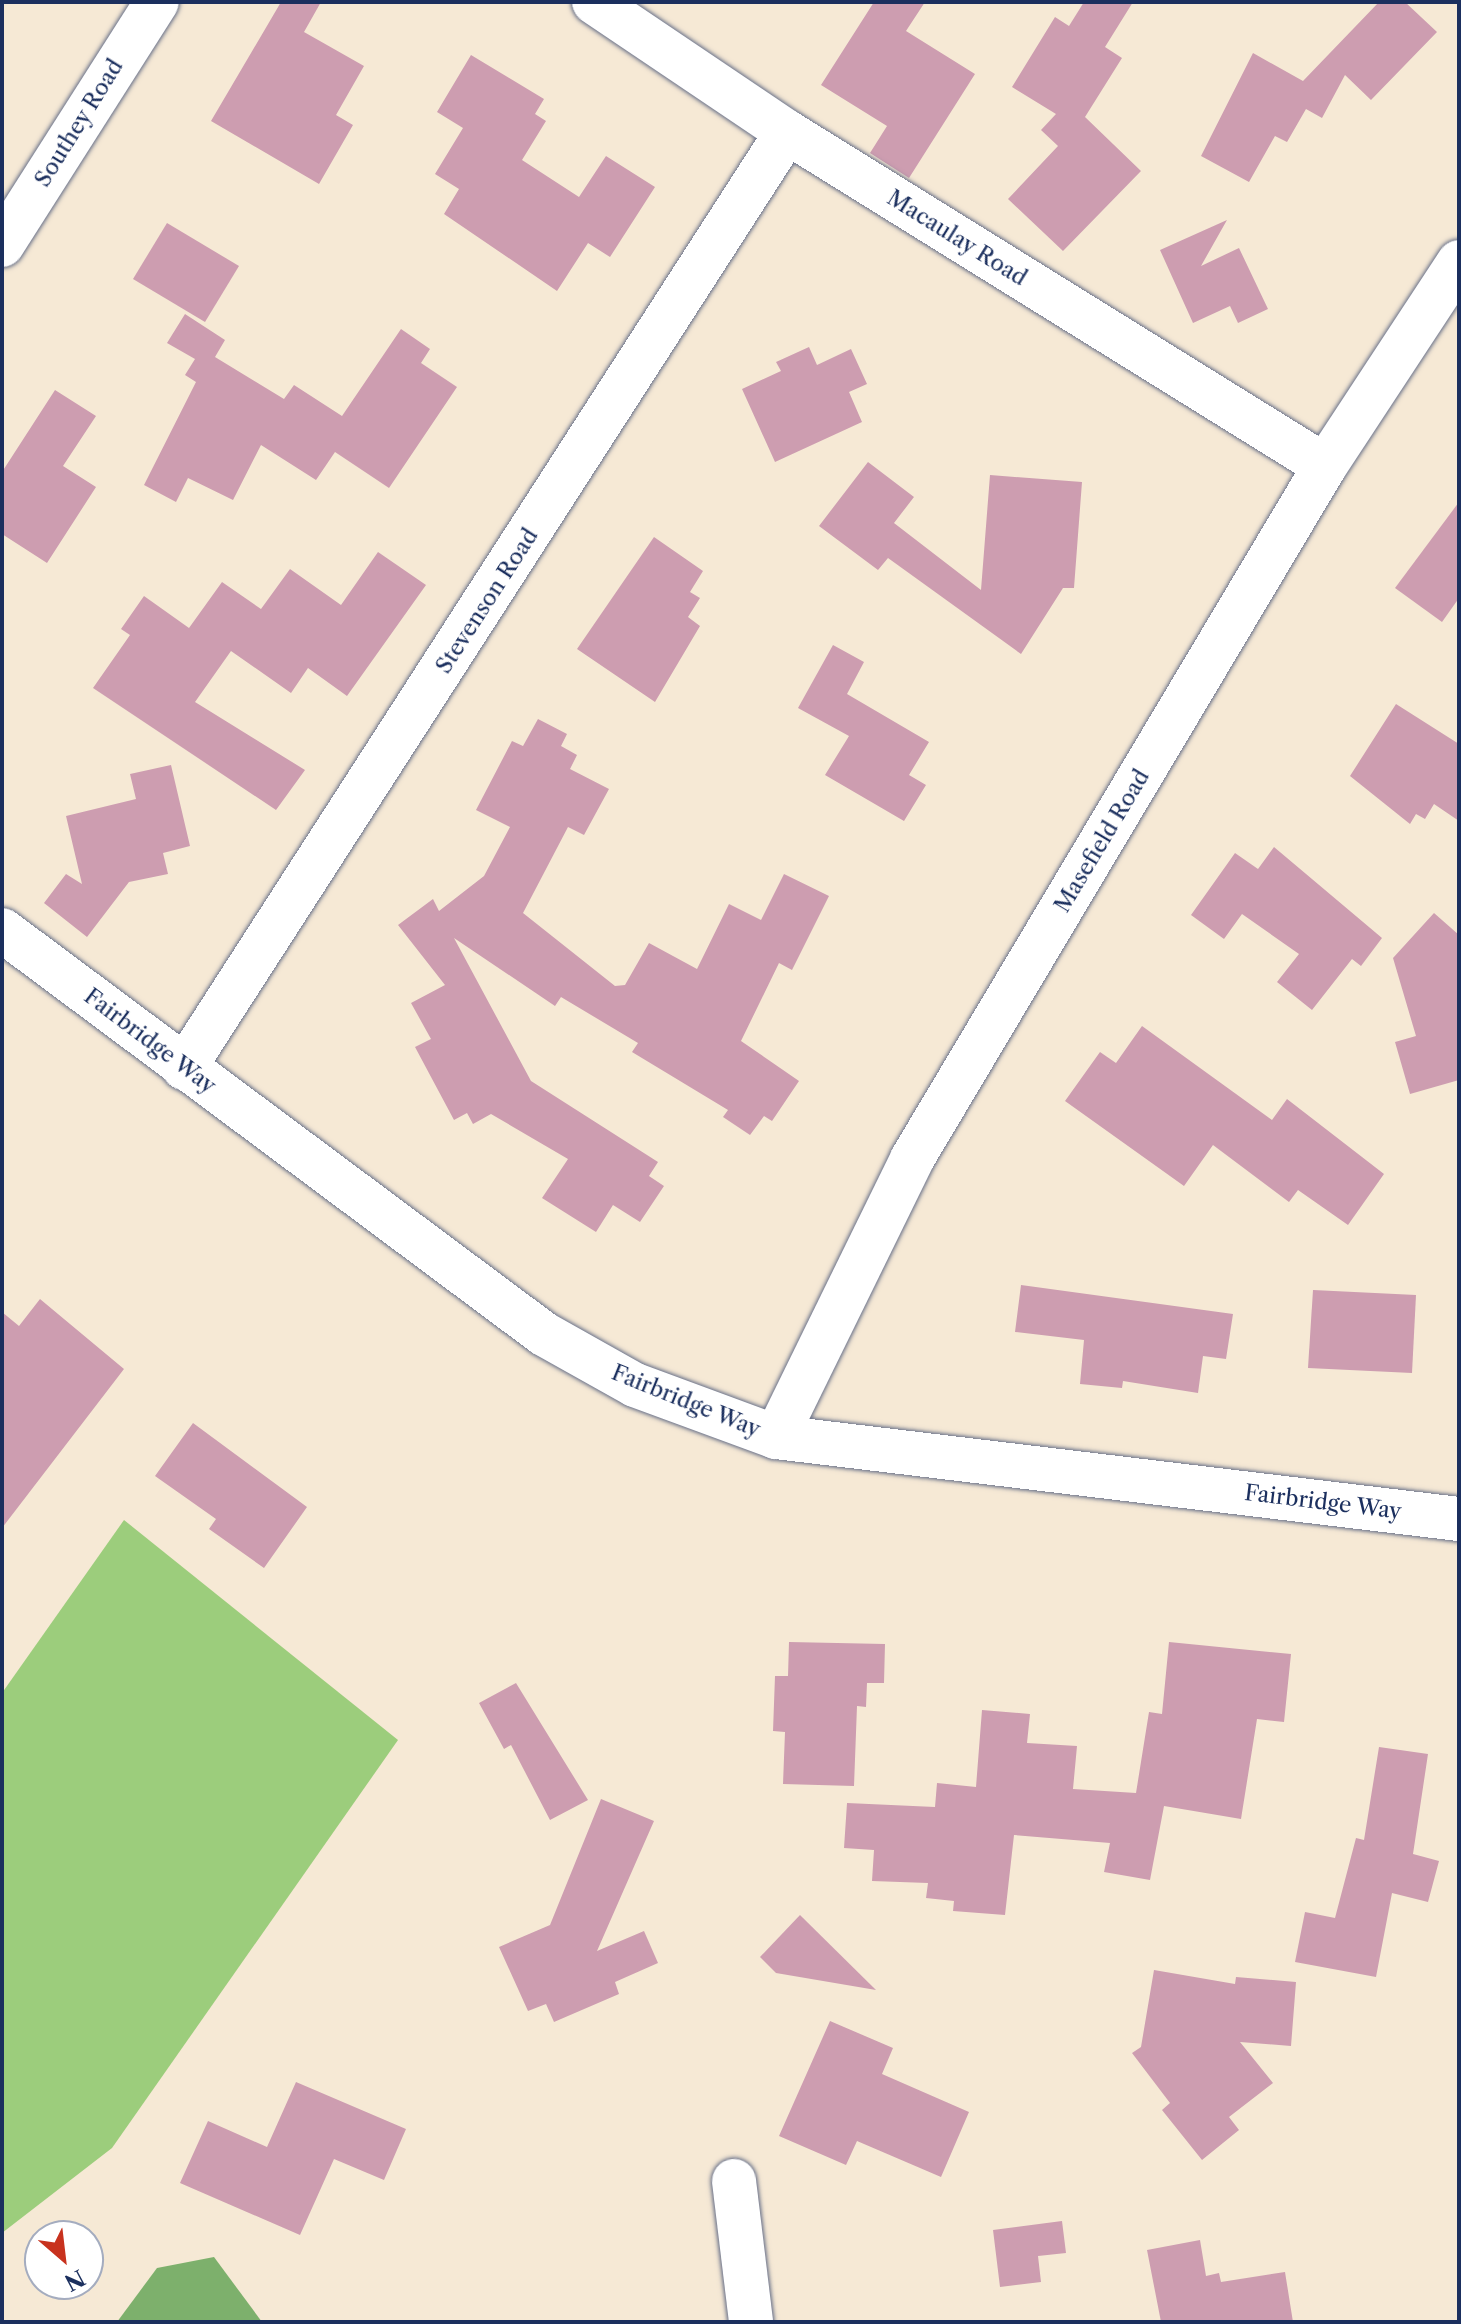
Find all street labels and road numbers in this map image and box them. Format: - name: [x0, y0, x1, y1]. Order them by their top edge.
- street label: Southey Road: [29, 54, 129, 192]
- street label: Macaulay Road: [882, 184, 1032, 292]
- street label: Stevenson Road: [430, 524, 544, 678]
- street label: Masefield Road: [1049, 765, 1155, 917]
- street label: Fairbridge Way: [79, 983, 221, 1099]
- street label: Fairbridge Way: [607, 1359, 765, 1443]
- street label: Fairbridge Way: [1243, 1479, 1403, 1525]

